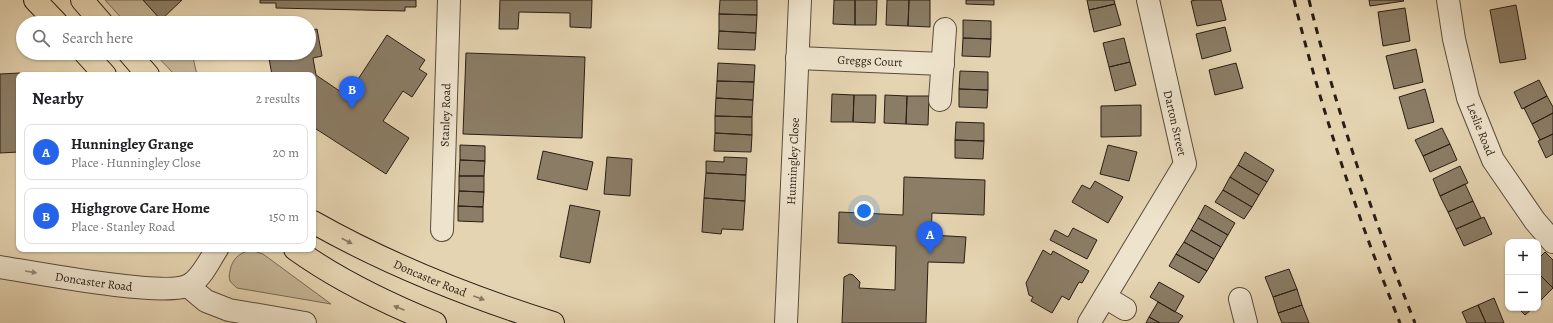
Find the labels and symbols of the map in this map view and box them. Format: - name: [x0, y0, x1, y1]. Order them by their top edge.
- street label: Greggs Court: [837, 52, 903, 70]
- pin: B: [339, 76, 365, 109]
- street label: Stanley Road: [437, 82, 454, 147]
- street label: Darton Street: [1160, 89, 1190, 157]
- street label: Leslie Road: [1463, 101, 1499, 159]
- street label: Hunningley Close: [783, 117, 803, 205]
- your location: [854, 201, 874, 221]
- pin: A: [917, 221, 943, 254]
- one-way arrow: [341, 237, 353, 244]
- street label: Doncaster Road: [391, 256, 469, 301]
- street label: Doncaster Road: [54, 268, 134, 295]
- one-way arrow: [25, 269, 37, 275]
- one-way arrow: [474, 295, 486, 301]
- one-way arrow: [394, 305, 405, 311]

